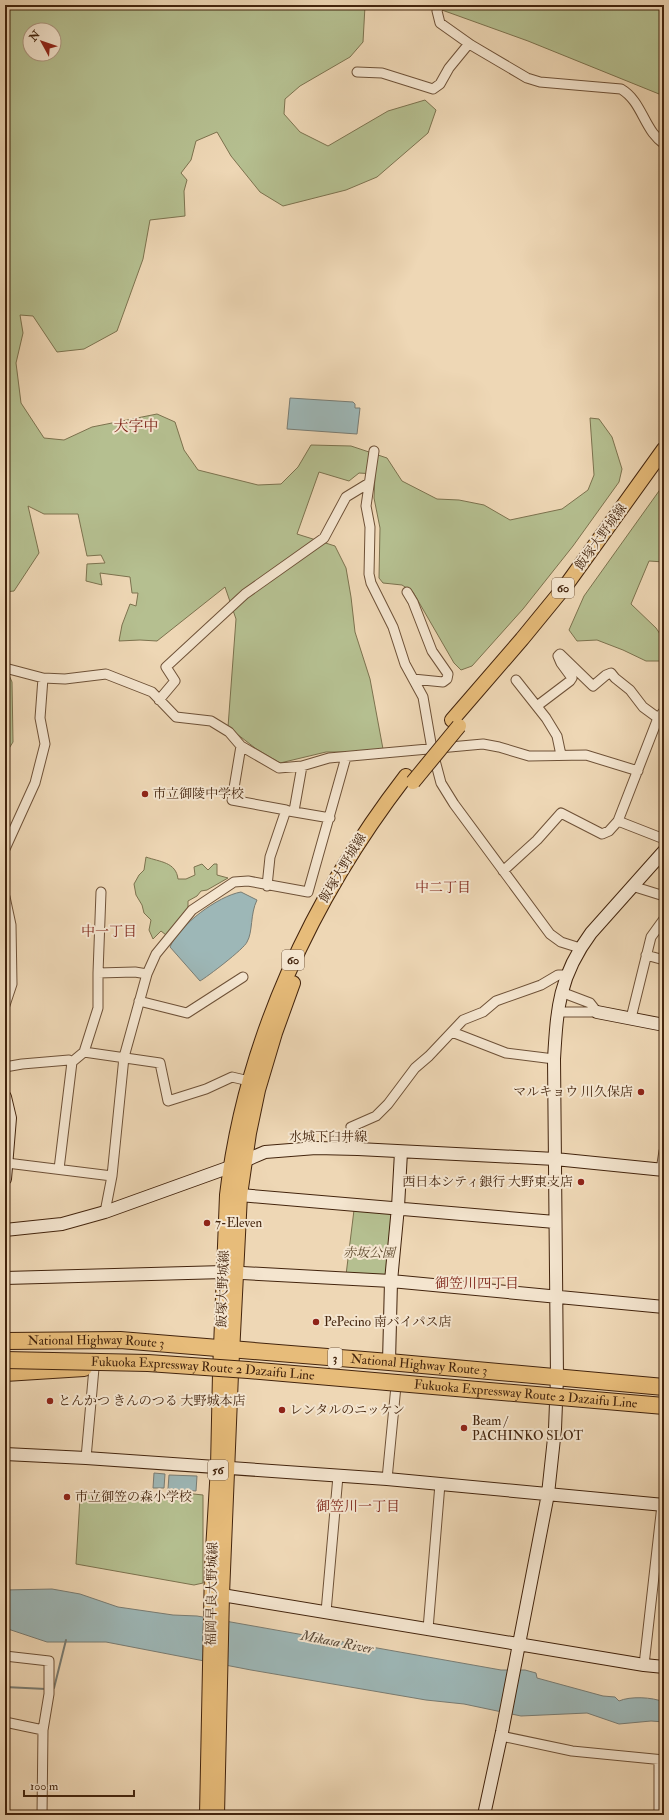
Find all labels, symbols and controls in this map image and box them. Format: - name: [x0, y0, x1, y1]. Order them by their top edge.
- north arrow: [22, 22, 62, 62]
- text: N: [26, 27, 44, 45]
- district label: 大字中: [113, 417, 159, 436]
- street label: 飯塚大野城線: [572, 501, 630, 573]
- road number: 60: [552, 578, 574, 598]
- place label: 市立御陵中学校: [153, 786, 244, 802]
- marker: 市立御陵中学校: [140, 789, 150, 799]
- street label: 飯塚大野城線: [316, 830, 370, 906]
- district label: 中二丁目: [415, 879, 471, 896]
- district label: 中一丁目: [81, 923, 137, 940]
- road number: 60: [282, 950, 304, 970]
- place label: マルキョウ 川久保店: [513, 1084, 633, 1100]
- marker: マルキョウ 川久保店: [636, 1087, 646, 1097]
- street label: 水城下臼井線: [289, 1129, 367, 1145]
- place label: 西日本シティ銀行 大野東支店: [402, 1174, 573, 1190]
- marker: 西日本シティ銀行 大野東支店: [576, 1177, 586, 1187]
- place label: 7-Eleven: [215, 1215, 262, 1231]
- marker: 7-Eleven: [202, 1218, 212, 1228]
- park label: 赤坂公園: [343, 1245, 397, 1261]
- street label: 飯塚大野城線: [214, 1250, 232, 1328]
- district label: 御笠川四丁目: [435, 1275, 519, 1292]
- place label: PePecino 南バイパス店: [324, 1314, 451, 1330]
- marker: PePecino 南バイパス店: [311, 1317, 321, 1327]
- street label: National Highway Route 3: [27, 1332, 165, 1352]
- road number: 3: [328, 1348, 342, 1368]
- street label: National Highway Route 3: [350, 1351, 488, 1379]
- street label: Fukuoka Expressway Route 2 Dazaifu Line: [91, 1354, 316, 1384]
- street label: Fukuoka Expressway Route 2 Dazaifu Line: [413, 1376, 639, 1412]
- place label: とんかつ きんのつる 大野城本店: [58, 1393, 245, 1409]
- marker: とんかつ きんのつる 大野城本店: [45, 1396, 55, 1406]
- place label: レンタルのニッケン: [290, 1402, 405, 1418]
- marker: レンタルのニッケン: [277, 1405, 287, 1415]
- place label: Beam / PACHINKO SLOT: [472, 1413, 584, 1444]
- marker: Beam / PACHINKO SLOT: [459, 1423, 469, 1433]
- road number: 56: [208, 1460, 228, 1480]
- place label: 市立御笠の森小学校: [75, 1489, 192, 1505]
- marker: 市立御笠の森小学校: [62, 1492, 72, 1502]
- district label: 御笠川一丁目: [316, 1498, 400, 1515]
- street label: 福岡早良大野城線: [203, 1542, 221, 1646]
- water label: Mikasa River: [298, 1626, 375, 1657]
- scale bar: [24, 1772, 134, 1798]
- text: 100 m: [30, 1779, 59, 1794]

